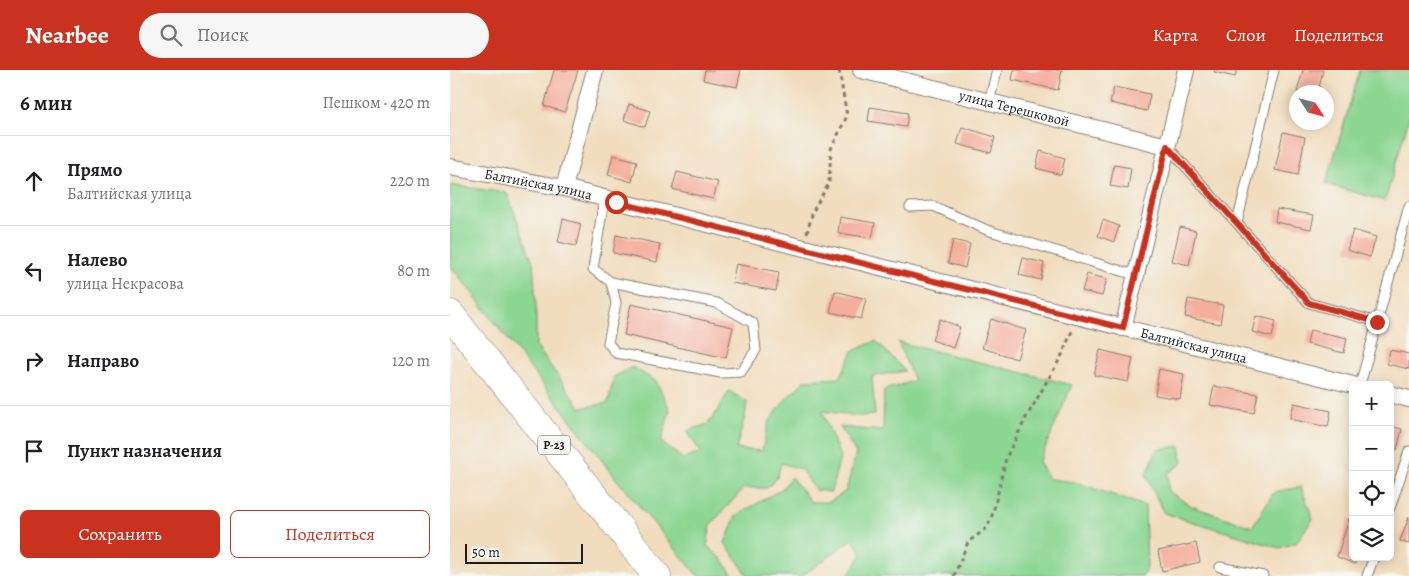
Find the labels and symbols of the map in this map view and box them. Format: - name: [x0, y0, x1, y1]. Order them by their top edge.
- street label: улица Терешковой: [956, 85, 1071, 131]
- north arrow: [1289, 85, 1334, 130]
- street label: Балтийская улица: [483, 164, 595, 204]
- route start: [605, 191, 628, 214]
- route end: [1366, 311, 1389, 334]
- street label: Балтийская улица: [1138, 323, 1250, 368]
- road number: Р-23: [538, 436, 570, 454]
- scale bar: [465, 541, 582, 564]

